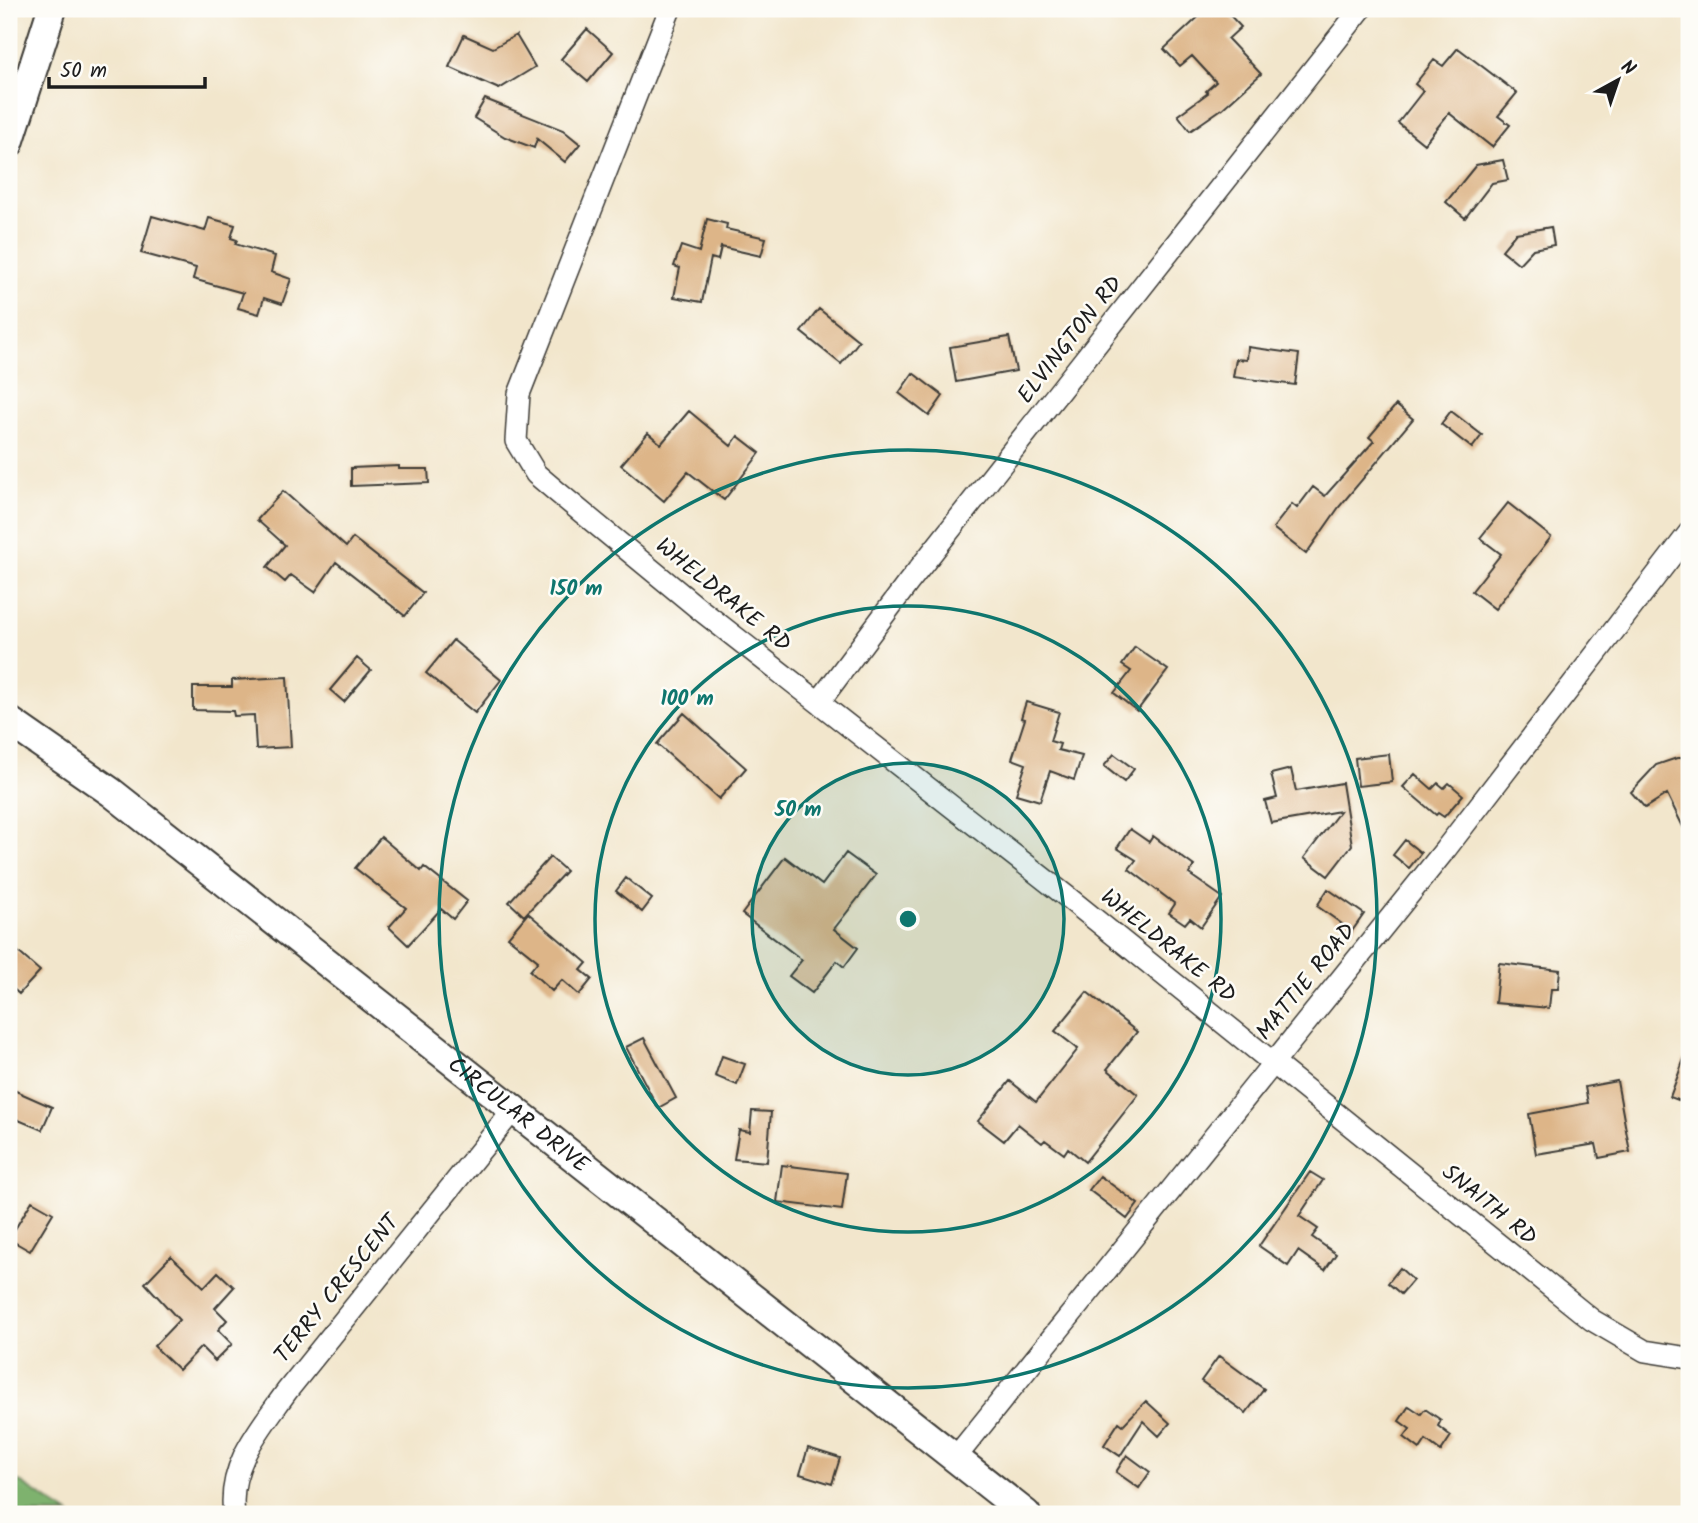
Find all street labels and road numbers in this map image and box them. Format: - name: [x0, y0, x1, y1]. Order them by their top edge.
- street label: ELVINGTON RD: [1009, 268, 1132, 412]
- street label: WHELDRAKE RD: [647, 529, 799, 662]
- street label: WHELDRAKE RD: [1092, 880, 1244, 1013]
- street label: MATTIE ROAD: [1248, 915, 1366, 1049]
- street label: CIRCULAR DRIVE: [439, 1048, 597, 1183]
- street label: SNAITH RD: [1433, 1156, 1545, 1256]
- street label: TERRY CRESCENT: [266, 1205, 410, 1372]

